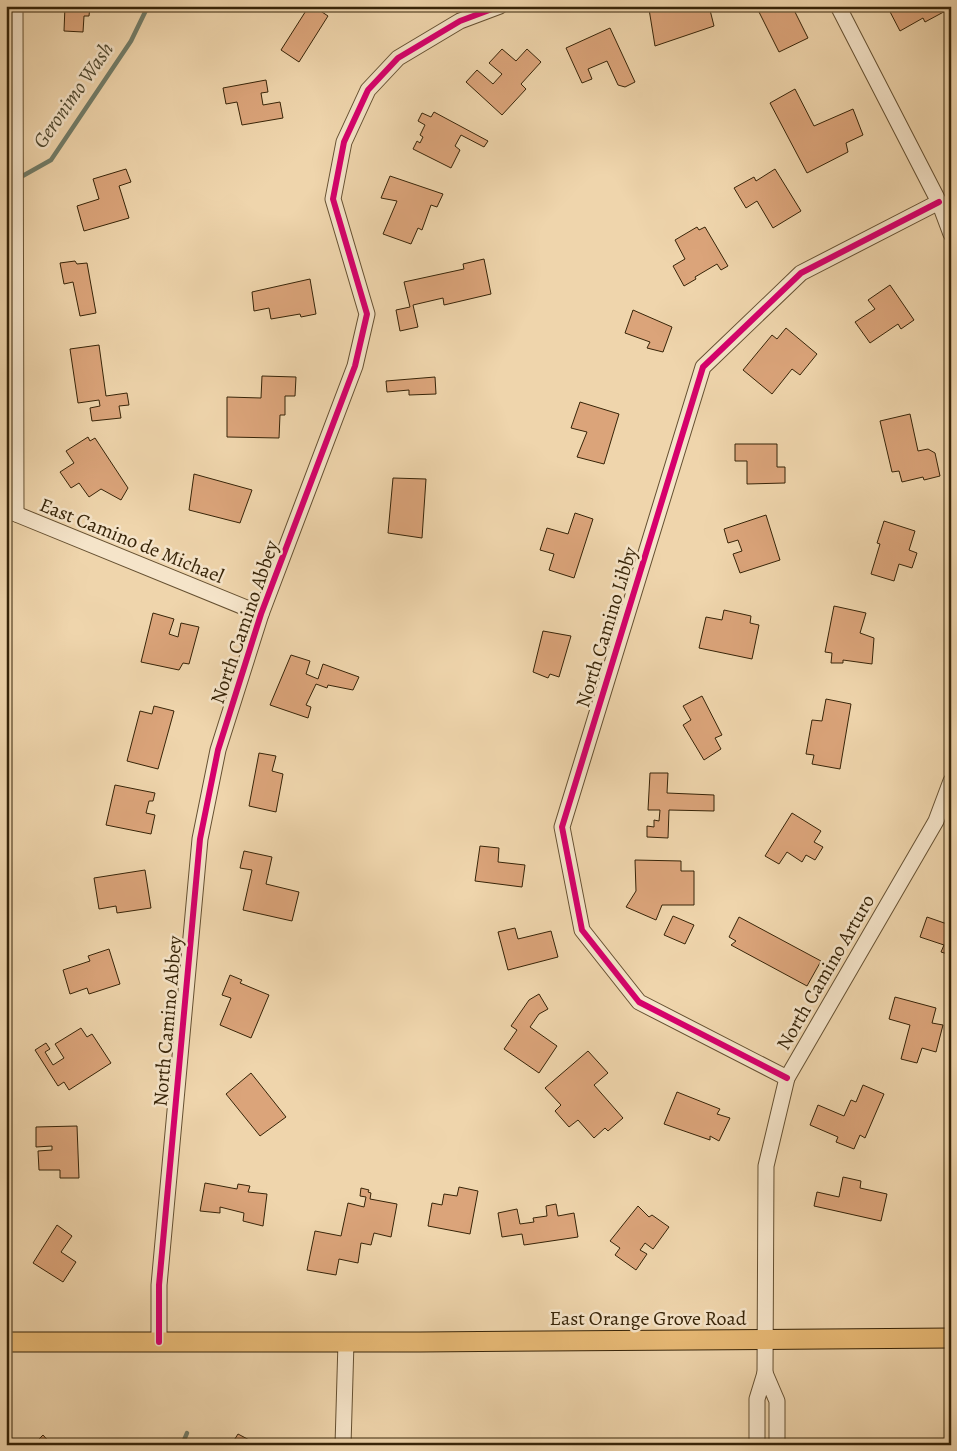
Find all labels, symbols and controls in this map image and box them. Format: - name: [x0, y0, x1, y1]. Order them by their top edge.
- water label: Geronimo Wash: [26, 36, 120, 154]
- street label: East Camino de Michael: [36, 491, 228, 590]
- street label: North Camino Abbey: [204, 536, 285, 708]
- street label: North Camino Libby: [569, 543, 644, 711]
- street label: North Camino Arturo: [770, 889, 881, 1055]
- street label: North Camino Abbey: [147, 933, 189, 1108]
- street label: East Orange Grove Road: [549, 1305, 747, 1332]

